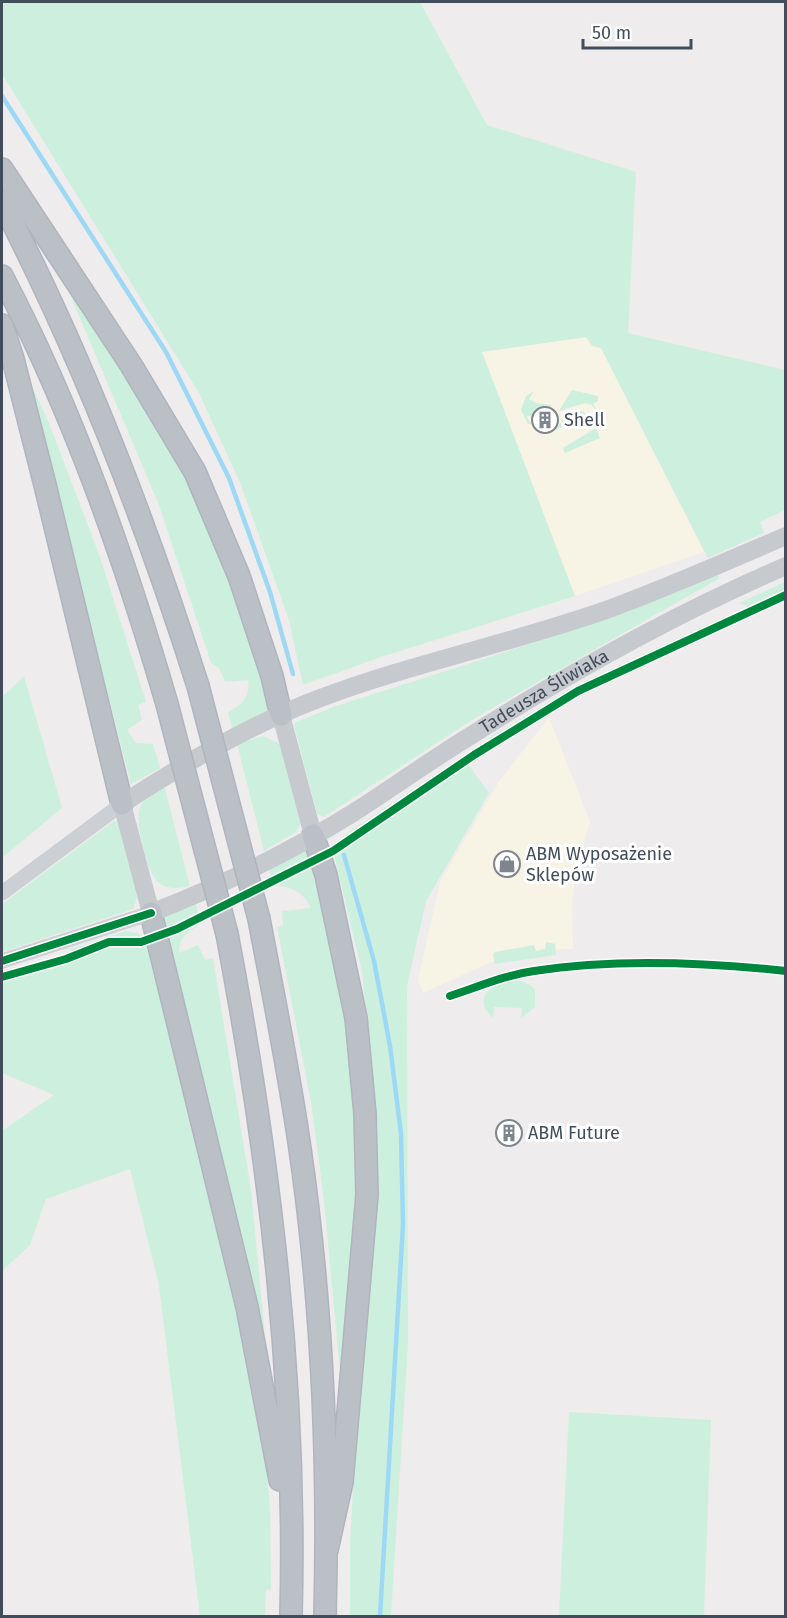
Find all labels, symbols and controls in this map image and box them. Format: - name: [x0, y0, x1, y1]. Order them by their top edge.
- scale bar: [583, 12, 691, 50]
- text: 50 m: [592, 22, 631, 44]
- building icon: Shell: [530, 405, 560, 435]
- place label: Shell: [564, 409, 605, 431]
- street label: Tadeusza Śliwiaka: [475, 645, 613, 738]
- place label: ABM Wyposażenie Sklepów: [526, 843, 672, 886]
- shop icon: ABM Wyposażenie Sklepów: [492, 849, 522, 879]
- building icon: ABM Future: [494, 1118, 524, 1148]
- place label: ABM Future: [528, 1122, 620, 1144]

